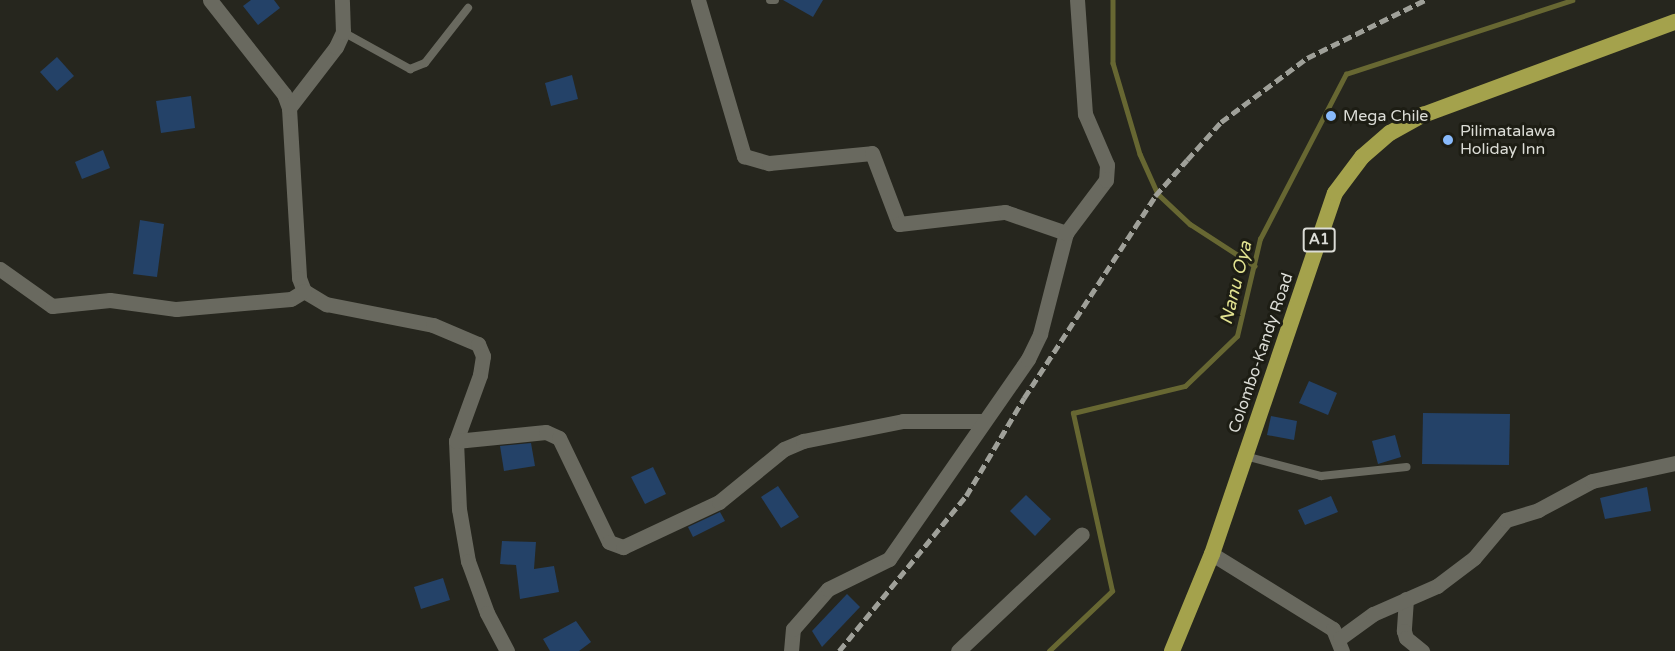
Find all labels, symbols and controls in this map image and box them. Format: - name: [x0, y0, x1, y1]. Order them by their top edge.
- place label: Mega Chile: [1343, 106, 1428, 126]
- marker: Mega Chile: [1324, 109, 1338, 123]
- place label: Pilimatalawa Holiday Inn: [1460, 121, 1556, 159]
- marker: Pilimatalawa Holiday Inn: [1441, 133, 1455, 147]
- road number: A1: [1302, 228, 1336, 252]
- water label: Nanu Oya: [1215, 239, 1257, 327]
- street label: Colombo-Kandy Road: [1225, 271, 1297, 435]

